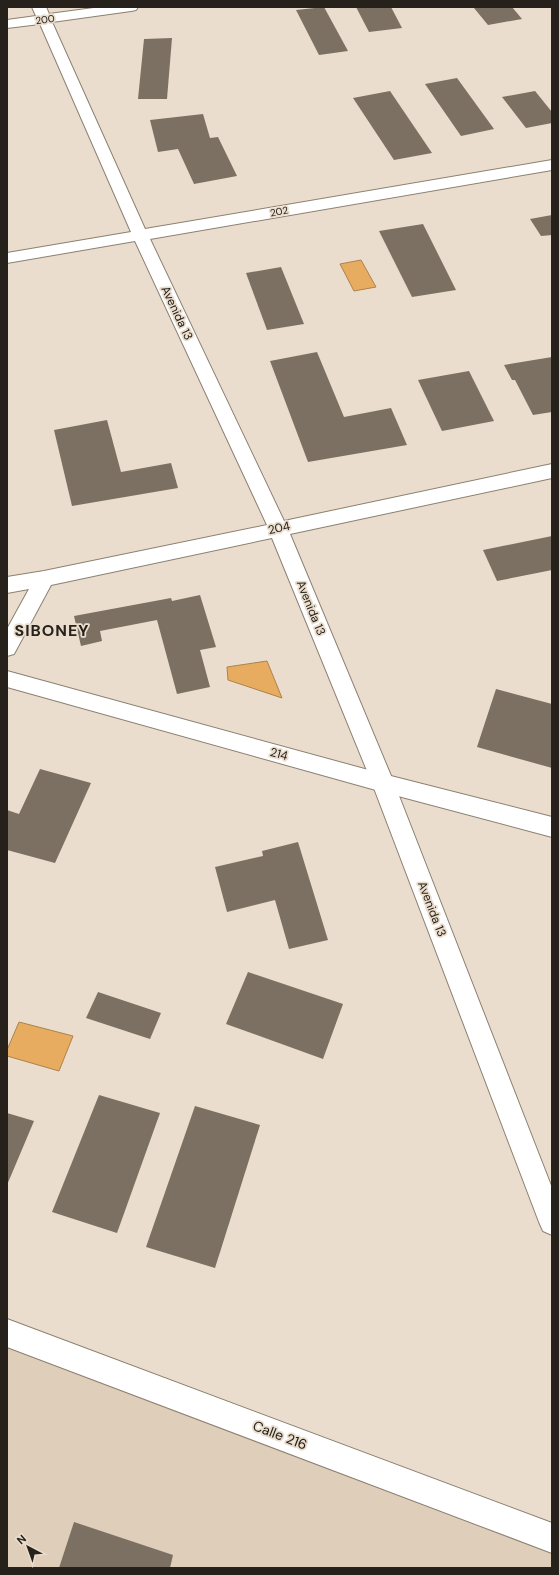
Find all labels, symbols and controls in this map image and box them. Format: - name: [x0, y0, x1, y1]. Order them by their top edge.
- street label: 200: [35, 12, 56, 27]
- street label: 202: [269, 203, 289, 219]
- street label: Avenida 13: [157, 283, 197, 343]
- street label: 204: [266, 518, 292, 538]
- street label: Avenida 13: [293, 578, 329, 638]
- district label: SIBONEY: [15, 620, 89, 641]
- street label: 214: [268, 744, 290, 764]
- street label: Avenida 13: [414, 879, 450, 939]
- street label: Calle 216: [250, 1416, 310, 1454]
- north arrow: [8, 1527, 48, 1567]
- text: N: [14, 1532, 29, 1547]

